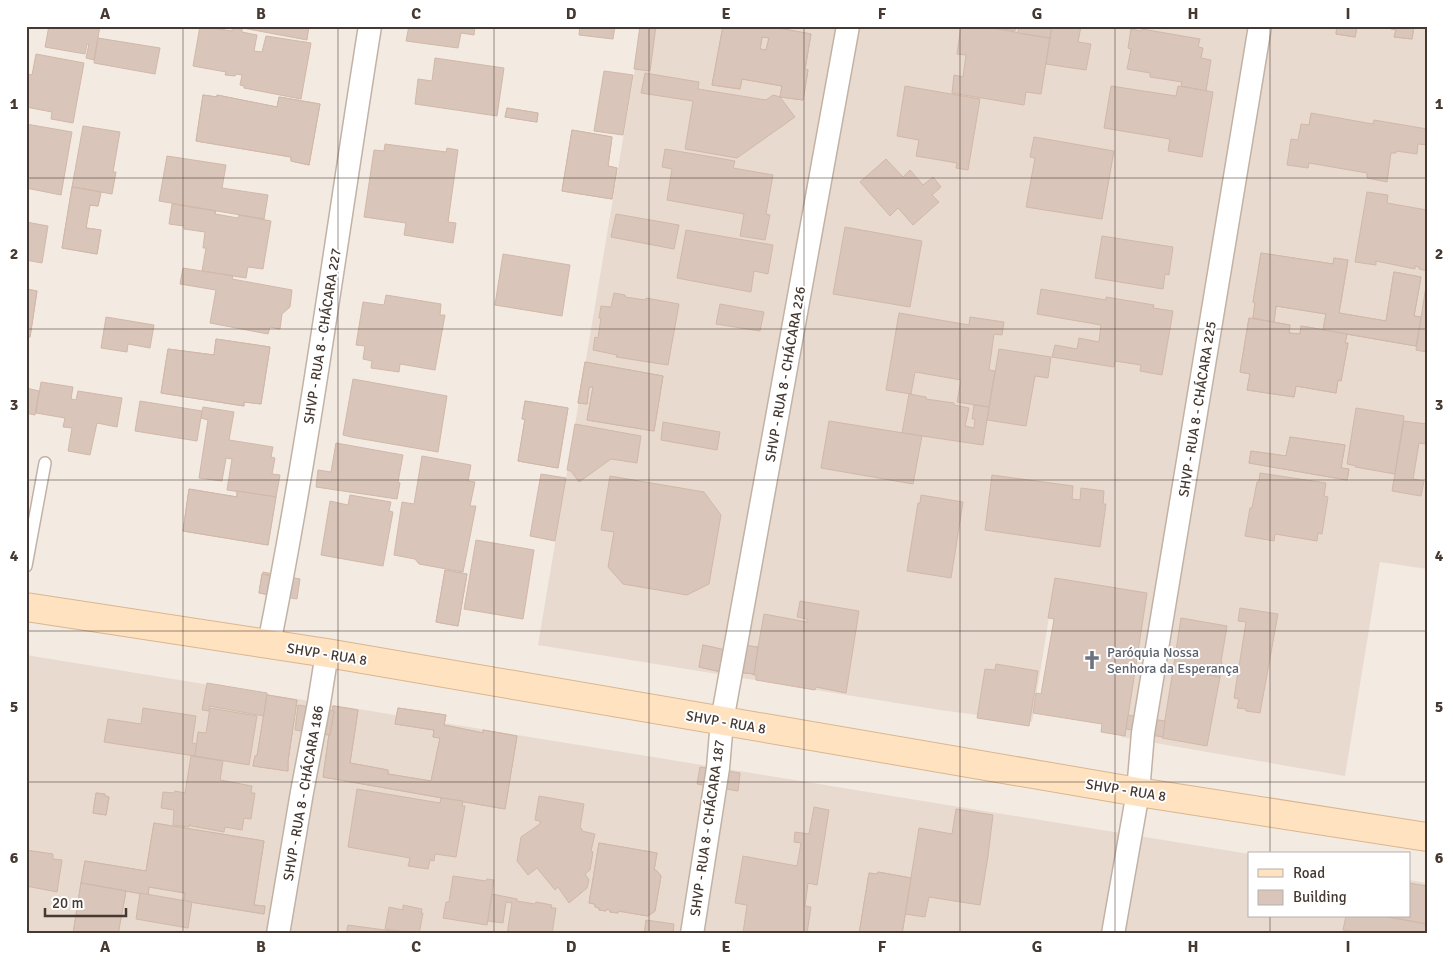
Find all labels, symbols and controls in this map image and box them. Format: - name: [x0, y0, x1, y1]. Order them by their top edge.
- text: A: [100, 4, 111, 24]
- text: B: [256, 4, 266, 24]
- text: C: [411, 4, 421, 24]
- text: D: [566, 4, 577, 24]
- text: E: [721, 4, 731, 24]
- text: F: [878, 4, 887, 24]
- text: G: [1032, 4, 1042, 24]
- text: H: [1188, 4, 1198, 24]
- text: I: [1345, 4, 1351, 24]
- text: 1: [10, 94, 19, 114]
- text: 1: [1435, 94, 1444, 114]
- text: 2: [10, 244, 18, 264]
- text: 2: [1435, 244, 1443, 264]
- street label: SHVP - RUA 8 - CHÁCARA 227: [300, 247, 345, 425]
- street label: SHVP - RUA 8 - CHÁCARA 226: [762, 285, 809, 463]
- street label: SHVP - RUA 8 - CHÁCARA 225: [1175, 320, 1220, 498]
- text: 3: [10, 395, 18, 415]
- text: 3: [1435, 395, 1443, 415]
- text: 4: [10, 546, 19, 566]
- text: 4: [1435, 546, 1444, 566]
- street label: SHVP - RUA 8: [286, 640, 368, 669]
- place label: Paróquia Nossa Senhora da Esperança: [1107, 644, 1239, 677]
- church icon: Paróquia Nossa Senhora da Esperança: [1081, 649, 1103, 671]
- text: 5: [10, 697, 18, 717]
- text: 5: [1435, 697, 1443, 717]
- street label: SHVP - RUA 8 - CHÁCARA 186: [280, 704, 327, 882]
- street label: SHVP - RUA 8: [685, 707, 767, 738]
- street label: SHVP - RUA 8 - CHÁCARA 187: [687, 739, 728, 917]
- street label: SHVP - RUA 8: [1085, 776, 1167, 805]
- text: 6: [10, 848, 19, 868]
- text: 6: [1435, 848, 1444, 868]
- legend: [1248, 852, 1410, 918]
- text: Road: [1293, 864, 1325, 882]
- scale bar: [45, 885, 126, 917]
- text: Building: [1293, 888, 1347, 906]
- text: 20 m: [52, 894, 83, 912]
- text: A: [100, 937, 111, 957]
- text: B: [256, 937, 266, 957]
- text: C: [411, 937, 421, 957]
- text: D: [566, 937, 577, 957]
- text: E: [721, 937, 731, 957]
- text: F: [878, 937, 887, 957]
- text: G: [1032, 937, 1042, 957]
- text: H: [1188, 937, 1198, 957]
- text: I: [1345, 937, 1351, 957]

